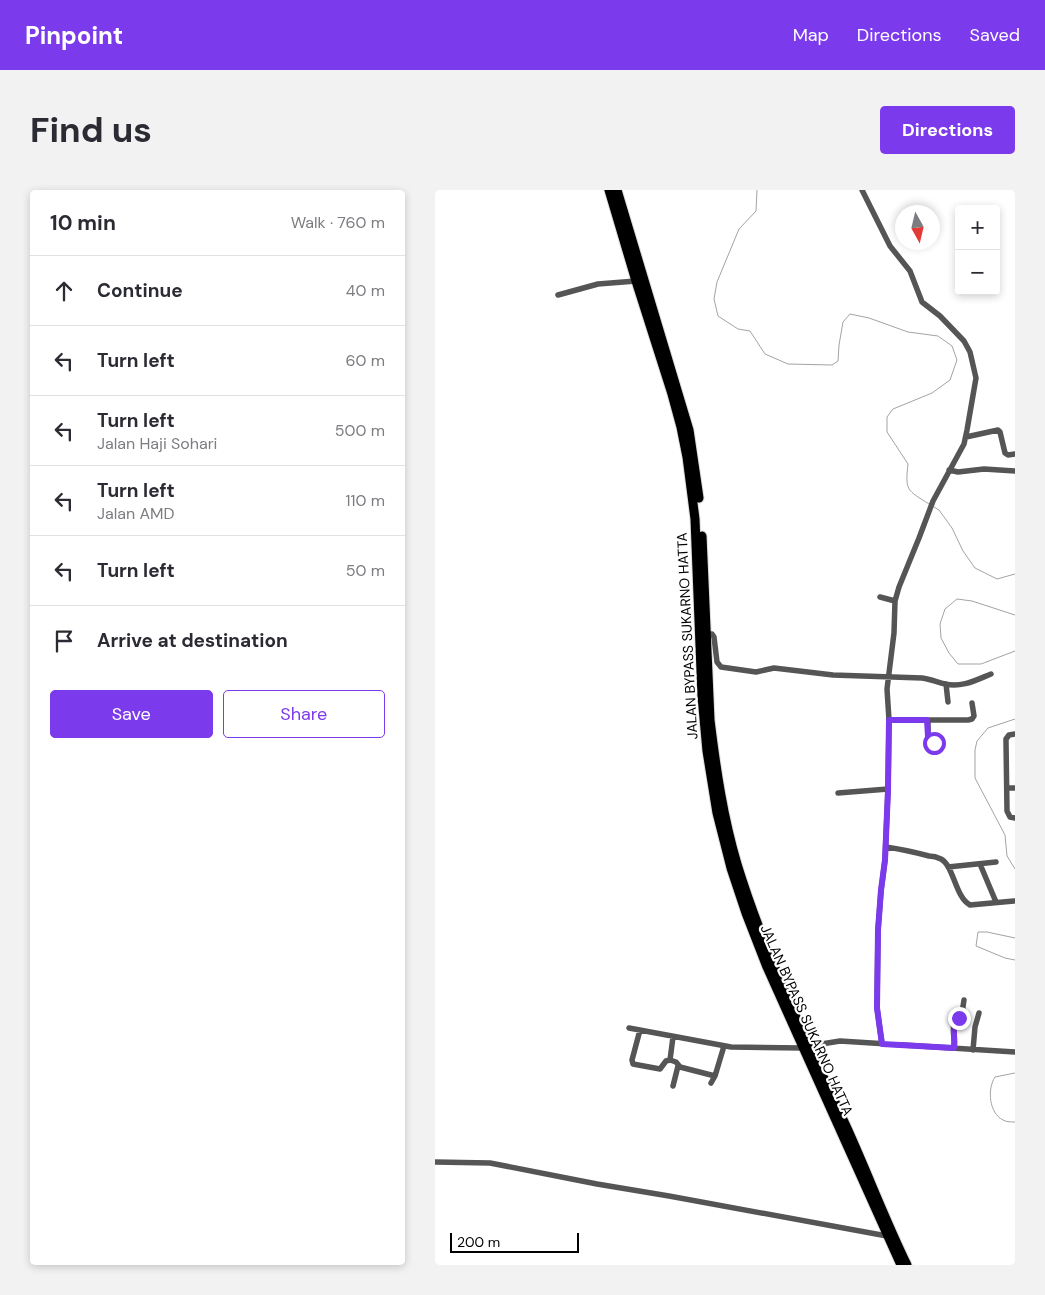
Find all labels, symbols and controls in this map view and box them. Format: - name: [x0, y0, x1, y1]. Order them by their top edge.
- text: Pinpoint: [25, 20, 123, 51]
- text: Map: [793, 23, 829, 47]
- text: Directions: [857, 23, 942, 47]
- text: Saved: [970, 23, 1020, 47]
- button: Directions: [880, 106, 1015, 154]
- text: Find us: [30, 107, 152, 153]
- north arrow: [895, 205, 940, 250]
- map controls: [955, 205, 1000, 295]
- button: +: [955, 205, 1000, 250]
- text: 10 min: [50, 209, 116, 237]
- text: Walk · 760 m: [291, 212, 385, 233]
- button: −: [955, 250, 1000, 295]
- icon: ahead: [50, 277, 78, 305]
- text: Continue: [97, 278, 183, 303]
- text: 40 m: [346, 280, 385, 301]
- icon: left: [50, 347, 78, 375]
- text: Turn left: [97, 348, 175, 373]
- text: 60 m: [345, 350, 385, 371]
- text: Turn left: [97, 408, 175, 433]
- icon: left: [50, 417, 78, 445]
- text: 500 m: [335, 420, 385, 441]
- text: Jalan Haji Sohari: [97, 433, 217, 454]
- text: Turn left: [97, 478, 175, 503]
- icon: left: [50, 487, 78, 515]
- text: 110 m: [346, 490, 385, 511]
- text: Jalan AMD: [97, 503, 175, 524]
- street label: JALAN BYPASS SUKARNO HATTA: [673, 532, 701, 740]
- icon: left: [50, 557, 78, 585]
- text: Turn left: [97, 558, 175, 583]
- text: 50 m: [346, 560, 385, 581]
- icon: arrive: [50, 627, 78, 655]
- text: Arrive at destination: [97, 628, 288, 653]
- button: Save: [50, 690, 213, 738]
- button: Share: [223, 690, 385, 738]
- route start: [923, 732, 946, 755]
- street label: JALAN BYPASS SUKARNO HATTA: [757, 922, 857, 1118]
- route end: [948, 1007, 971, 1030]
- scale bar: [450, 1230, 579, 1253]
- text: 200 m: [457, 1233, 500, 1251]

